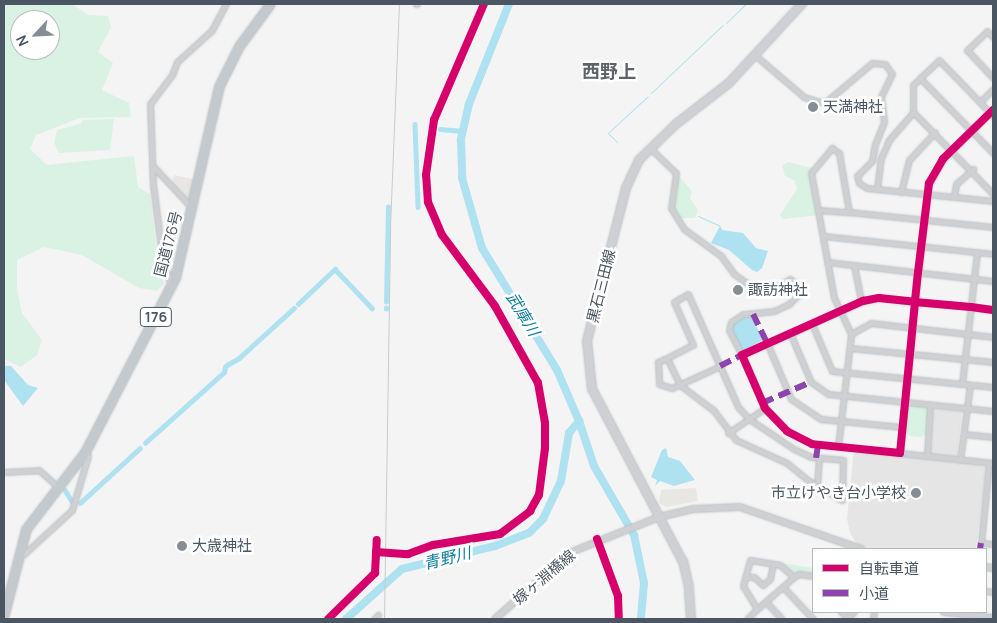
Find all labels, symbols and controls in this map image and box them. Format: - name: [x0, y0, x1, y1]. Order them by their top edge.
- north arrow: [10, 10, 60, 60]
- text: N: [11, 33, 33, 50]
- district label: 西野上: [582, 60, 636, 82]
- place label: 天満神社: [823, 98, 883, 116]
- marker: 天満神社: [807, 101, 819, 113]
- street label: 国道176号: [151, 209, 185, 279]
- street label: 黒石三田線: [583, 247, 619, 325]
- place label: 諏訪神社: [748, 281, 808, 299]
- marker: 諏訪神社: [732, 284, 744, 296]
- water label: 武庫川: [502, 288, 544, 340]
- road number: 176: [140, 306, 172, 328]
- place label: 市立けやき台小学校: [771, 484, 906, 502]
- marker: 市立けやき台小学校: [910, 487, 922, 499]
- place label: 大歳神社: [192, 537, 252, 555]
- marker: 大歳神社: [176, 540, 188, 552]
- water label: 青野川: [421, 543, 473, 573]
- street label: 嫁ヶ淵橋線: [509, 546, 579, 608]
- legend: [812, 548, 987, 613]
- text: 自転車道: [859, 558, 919, 579]
- text: 小道: [859, 583, 889, 604]

